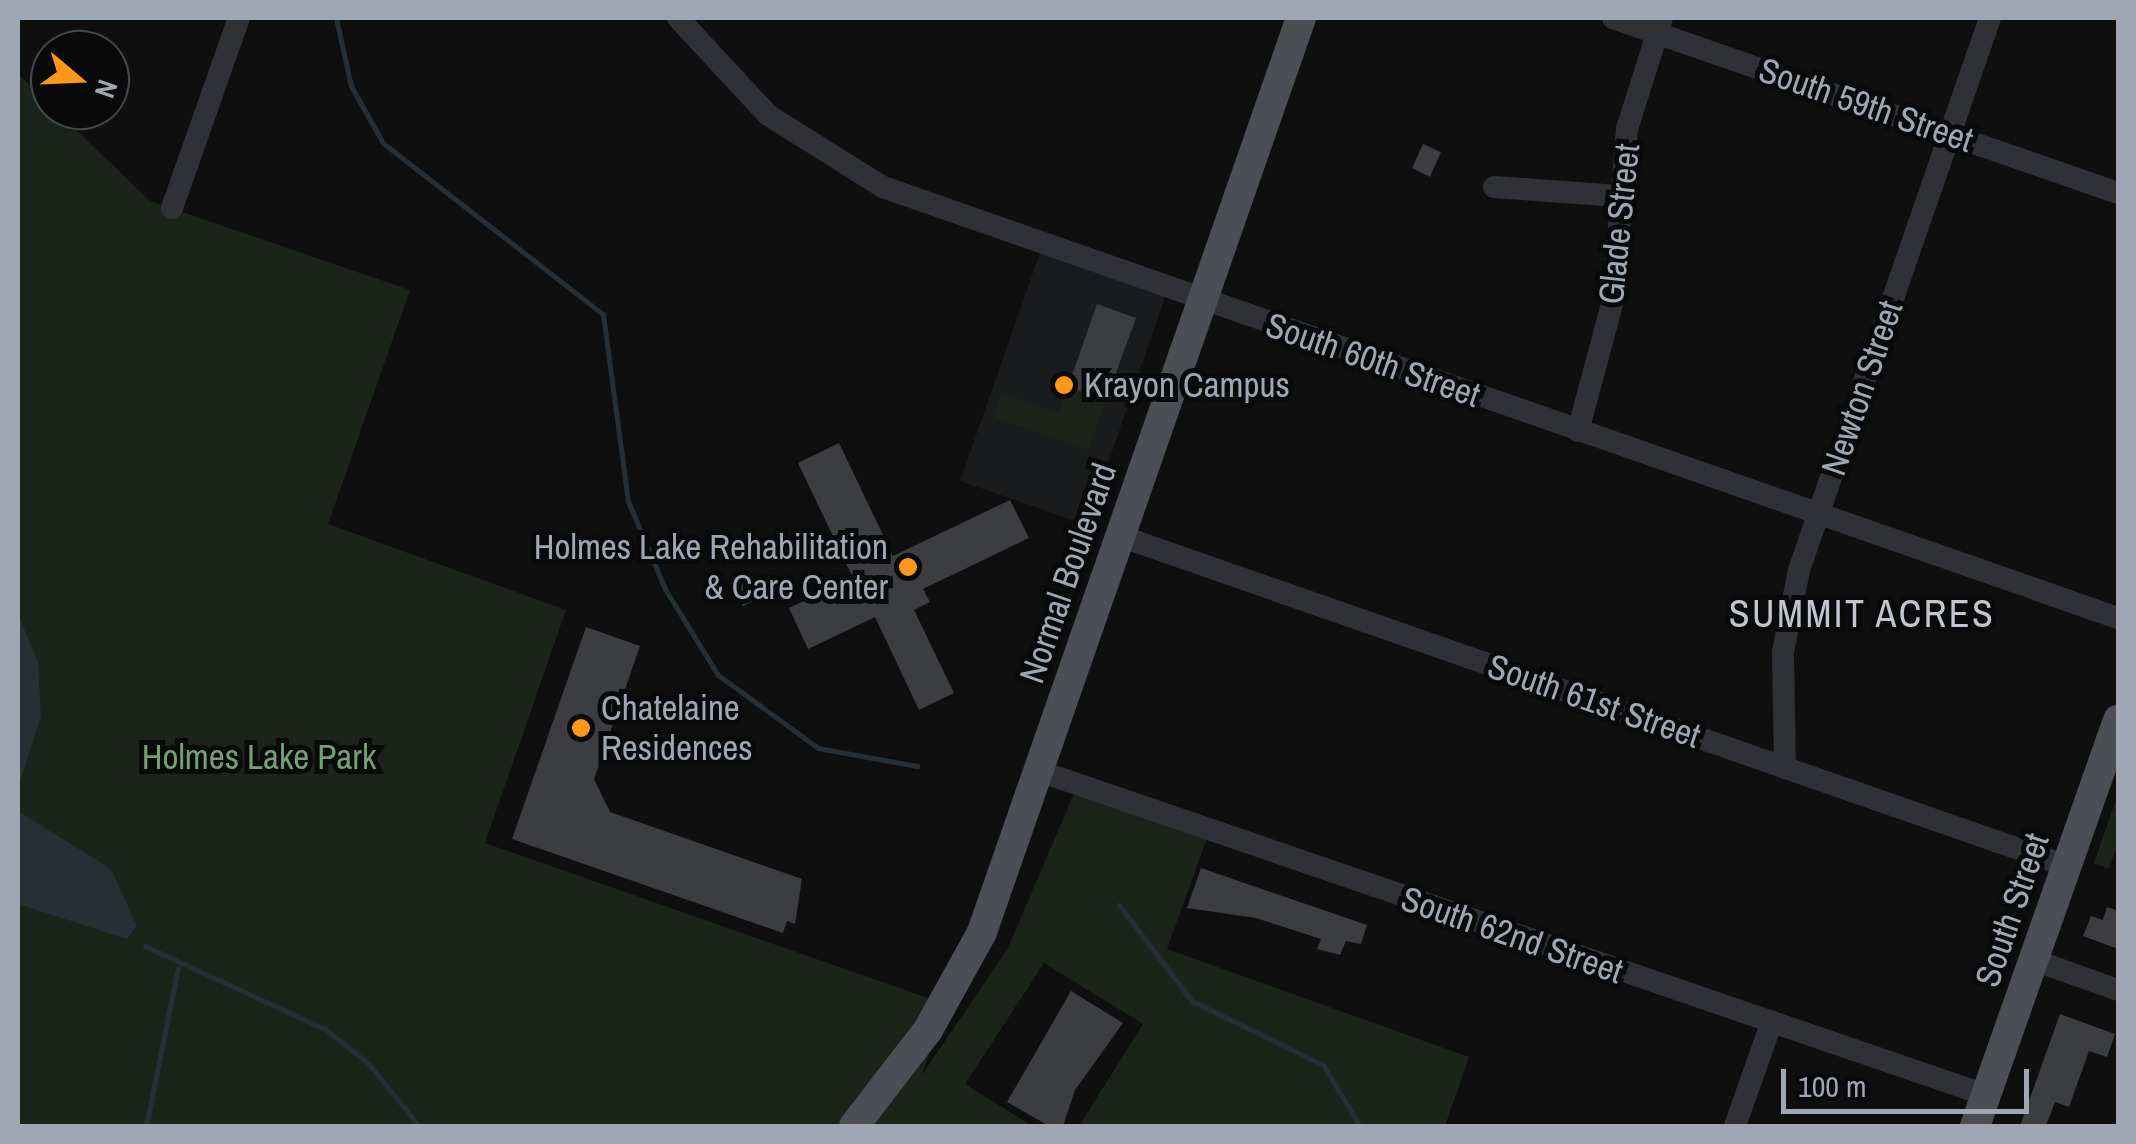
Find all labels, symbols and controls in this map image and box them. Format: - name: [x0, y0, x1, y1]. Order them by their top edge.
- north arrow: [30, 30, 130, 130]
- street label: South 59th Street: [1754, 49, 1978, 161]
- text: N: [86, 75, 127, 103]
- street label: Glade Street: [1590, 142, 1648, 306]
- street label: Newton Street: [1813, 295, 1911, 481]
- street label: South 60th Street: [1261, 304, 1485, 416]
- place label: Krayon Campus: [1084, 364, 1290, 406]
- marker: Krayon Campus: [1053, 374, 1075, 396]
- street label: Normal Boulevard: [1011, 458, 1125, 688]
- place label: Holmes Lake Rehabilitation & Care Center: [534, 526, 888, 608]
- marker: Holmes Lake Rehabilitation & Care Center: [897, 556, 919, 578]
- district label: SUMMIT ACRES: [1728, 591, 1996, 637]
- street label: South 61st Street: [1482, 645, 1706, 757]
- place label: Chatelaine Residences: [601, 687, 753, 769]
- marker: Chatelaine Residences: [570, 717, 592, 739]
- park label: Holmes Lake Park: [142, 736, 376, 778]
- street label: South Street: [1966, 828, 2058, 992]
- street label: South 62nd Street: [1396, 877, 1628, 993]
- scale bar: [1786, 1049, 2034, 1111]
- text: 100 m: [1798, 1066, 1866, 1106]

